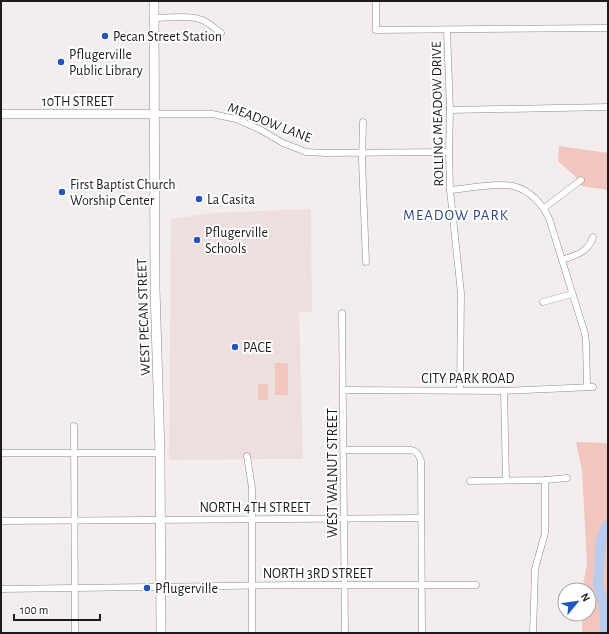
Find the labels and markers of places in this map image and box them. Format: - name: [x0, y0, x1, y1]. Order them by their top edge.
- place label: Pecan Street Station: [113, 30, 222, 44]
- marker: Pecan Street Station: [100, 31, 110, 41]
- place label: Pflugerville Public Library: [69, 48, 143, 78]
- marker: Pflugerville Public Library: [56, 57, 66, 67]
- place label: First Baptist Church Worship Center: [70, 178, 176, 208]
- marker: First Baptist Church Worship Center: [57, 187, 67, 197]
- place label: La Casita: [207, 193, 255, 207]
- marker: La Casita: [194, 194, 204, 204]
- place label: Pflugerville Schools: [205, 226, 268, 256]
- marker: Pflugerville Schools: [192, 235, 202, 245]
- place label: PACE: [243, 341, 272, 355]
- marker: PACE: [230, 342, 240, 352]
- place label: Pflugerville: [155, 582, 218, 596]
- marker: Pflugerville: [142, 583, 152, 593]

